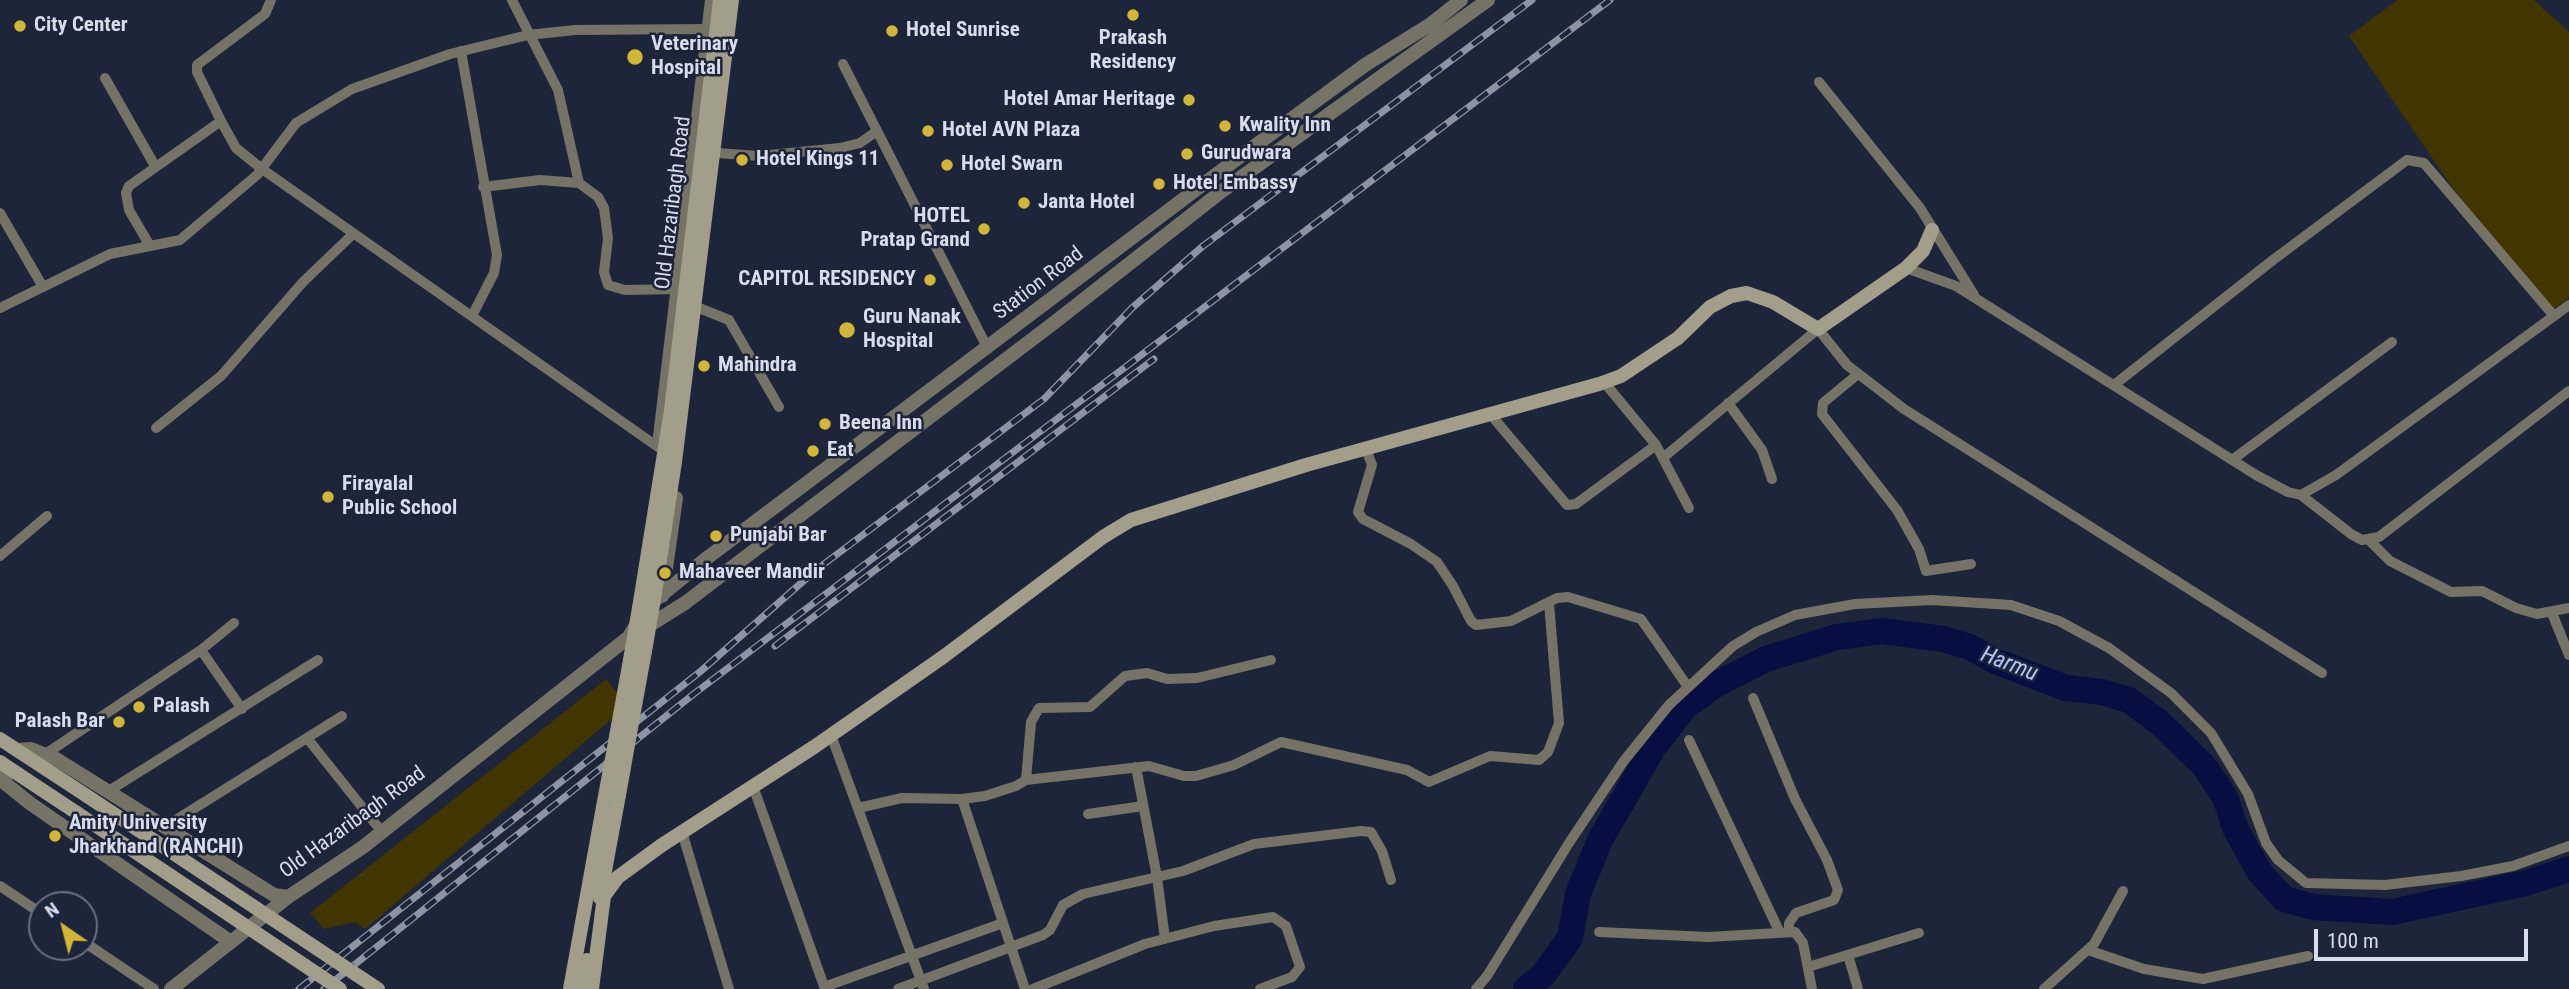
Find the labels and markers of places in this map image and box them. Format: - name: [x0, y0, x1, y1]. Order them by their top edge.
- marker: Prakash Residency: [1125, 7, 1141, 23]
- place label: City Center: [34, 13, 128, 39]
- marker: City Center: [12, 18, 28, 34]
- place label: Hotel Sunrise: [906, 18, 1020, 44]
- marker: Hotel Sunrise: [884, 23, 900, 39]
- place label: Prakash Residency: [1090, 26, 1176, 76]
- place label: Veterinary Hospital: [651, 32, 738, 82]
- marker: Veterinary Hospital: [625, 47, 645, 67]
- place label: Hotel Amar Heritage: [1004, 87, 1175, 113]
- marker: Hotel Amar Heritage: [1181, 92, 1197, 108]
- place label: Kwality Inn: [1239, 113, 1331, 139]
- place label: Hotel AVN Plaza: [942, 118, 1080, 144]
- marker: Kwality Inn: [1217, 118, 1233, 134]
- marker: Hotel AVN Plaza: [920, 123, 936, 139]
- place label: Gurudwara: [1201, 141, 1291, 167]
- marker: Gurudwara: [1179, 146, 1195, 162]
- place label: Hotel Kings 11: [756, 147, 879, 173]
- marker: Hotel Kings 11: [734, 152, 750, 168]
- place label: Hotel Swarn: [961, 152, 1063, 178]
- marker: Hotel Swarn: [939, 157, 955, 173]
- place label: Hotel Embassy: [1173, 171, 1298, 197]
- marker: Hotel Embassy: [1151, 176, 1167, 192]
- place label: Janta Hotel: [1038, 190, 1135, 216]
- marker: Janta Hotel: [1016, 195, 1032, 211]
- place label: HOTEL Pratap Grand: [860, 204, 970, 254]
- marker: HOTEL Pratap Grand: [976, 221, 992, 237]
- place label: CAPITOL RESIDENCY: [738, 267, 916, 293]
- marker: CAPITOL RESIDENCY: [922, 272, 938, 288]
- place label: Guru Nanak Hospital: [863, 305, 961, 355]
- marker: Guru Nanak Hospital: [837, 320, 857, 340]
- place label: Mahindra: [718, 353, 797, 379]
- marker: Mahindra: [696, 358, 712, 374]
- place label: Beena Inn: [839, 411, 922, 437]
- marker: Beena Inn: [817, 416, 833, 432]
- place label: Eat: [827, 438, 854, 464]
- marker: Eat: [805, 443, 821, 459]
- place label: Firayalal Public School: [342, 472, 457, 522]
- marker: Firayalal Public School: [320, 489, 336, 505]
- place label: Punjabi Bar: [730, 523, 827, 549]
- marker: Punjabi Bar: [708, 528, 724, 544]
- place label: Mahaveer Mandir: [679, 560, 825, 586]
- marker: Mahaveer Mandir: [657, 565, 673, 581]
- place label: Palash: [153, 694, 210, 720]
- marker: Palash: [131, 699, 147, 715]
- place label: Palash Bar: [15, 709, 105, 735]
- marker: Palash Bar: [111, 714, 127, 730]
- place label: Amity University Jharkhand (RANCHI): [69, 811, 243, 861]
- marker: Amity University Jharkhand (RANCHI): [47, 828, 63, 844]

